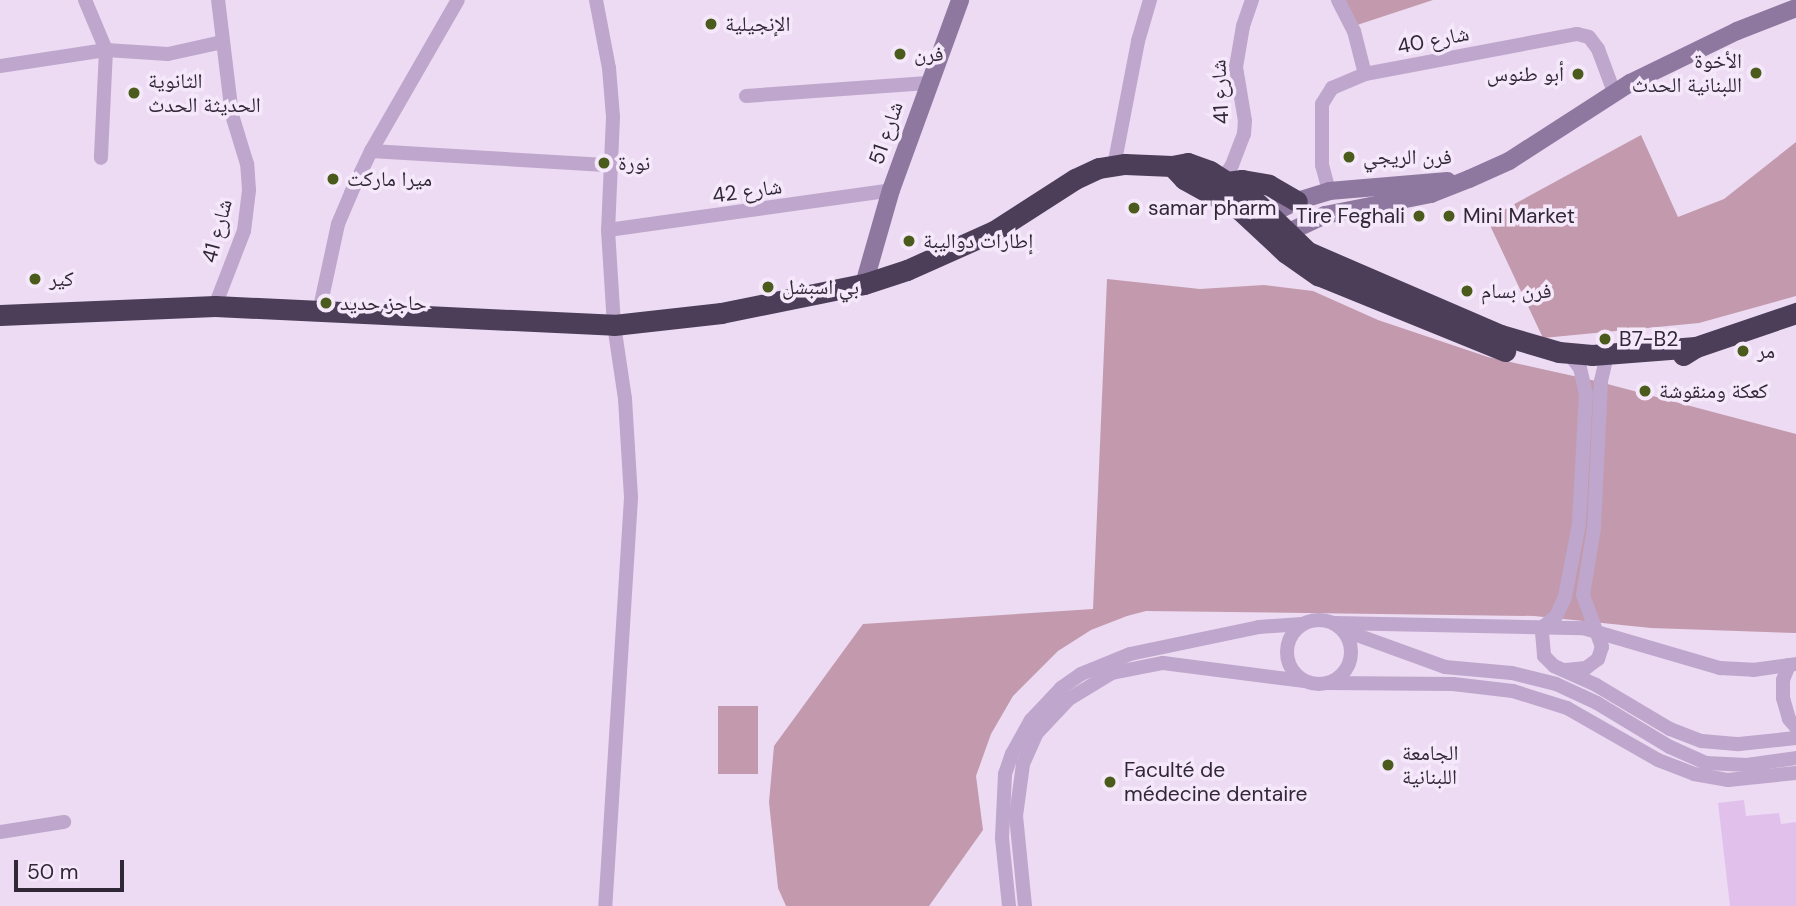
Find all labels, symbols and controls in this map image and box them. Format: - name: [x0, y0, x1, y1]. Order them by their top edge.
- place label: الإنجيلية: [725, 11, 790, 37]
- marker: الإنجيلية: [703, 16, 719, 32]
- street label: شارع 40: [1395, 21, 1471, 59]
- place label: فرن: [914, 41, 944, 67]
- marker: فرن: [892, 46, 908, 62]
- place label: الأخوة اللبنانية الحدث: [1632, 48, 1742, 98]
- street label: شارع 41: [1206, 59, 1234, 125]
- place label: أبو طنوس: [1487, 61, 1564, 87]
- marker: الأخوة اللبنانية الحدث: [1748, 65, 1764, 81]
- marker: أبو طنوس: [1570, 66, 1586, 82]
- place label: الثانوية الحديثة الحدث: [148, 68, 261, 118]
- marker: الثانوية الحديثة الحدث: [126, 85, 142, 101]
- street label: شارع 51: [864, 98, 908, 168]
- place label: فرن الريجي: [1363, 144, 1452, 170]
- marker: فرن الريجي: [1341, 149, 1357, 165]
- place label: نورة: [618, 150, 650, 176]
- marker: نورة: [596, 155, 612, 171]
- place label: ميرا ماركت: [347, 166, 432, 192]
- marker: ميرا ماركت: [325, 171, 341, 187]
- street label: شارع 42: [710, 174, 784, 208]
- place label: samar pharm: [1148, 195, 1277, 221]
- street label: شارع 41: [196, 196, 238, 266]
- marker: samar pharm: [1126, 200, 1142, 216]
- place label: Tire Feghali: [1296, 203, 1405, 229]
- place label: Mini Market: [1463, 203, 1575, 229]
- marker: Tire Feghali: [1411, 208, 1427, 224]
- marker: Mini Market: [1441, 208, 1457, 224]
- place label: إطارات دواليبة: [923, 228, 1033, 254]
- marker: إطارات دواليبة: [901, 233, 917, 249]
- place label: كير: [49, 266, 74, 292]
- marker: كير: [27, 271, 43, 287]
- place label: بي اسبشل: [782, 274, 859, 300]
- place label: فرن بسام: [1481, 278, 1551, 304]
- marker: بي اسبشل: [760, 279, 776, 295]
- marker: فرن بسام: [1459, 283, 1475, 299]
- place label: حاجز حديد: [340, 290, 427, 316]
- marker: حاجز حديد: [318, 295, 334, 311]
- place label: B7-B2: [1619, 326, 1678, 352]
- marker: B7-B2: [1597, 331, 1613, 347]
- place label: مر: [1757, 338, 1775, 364]
- marker: مر: [1735, 343, 1751, 359]
- place label: كعكة ومنقوشة: [1659, 378, 1768, 404]
- marker: كعكة ومنقوشة: [1637, 383, 1653, 399]
- place label: الجامعة اللبنانية: [1402, 740, 1459, 790]
- place label: Faculté de médecine dentaire: [1124, 757, 1307, 807]
- marker: الجامعة اللبنانية: [1380, 757, 1396, 773]
- marker: Faculté de médecine dentaire: [1102, 774, 1118, 790]
- scale bar: [18, 846, 128, 890]
- text: 50 m: [27, 858, 78, 886]

